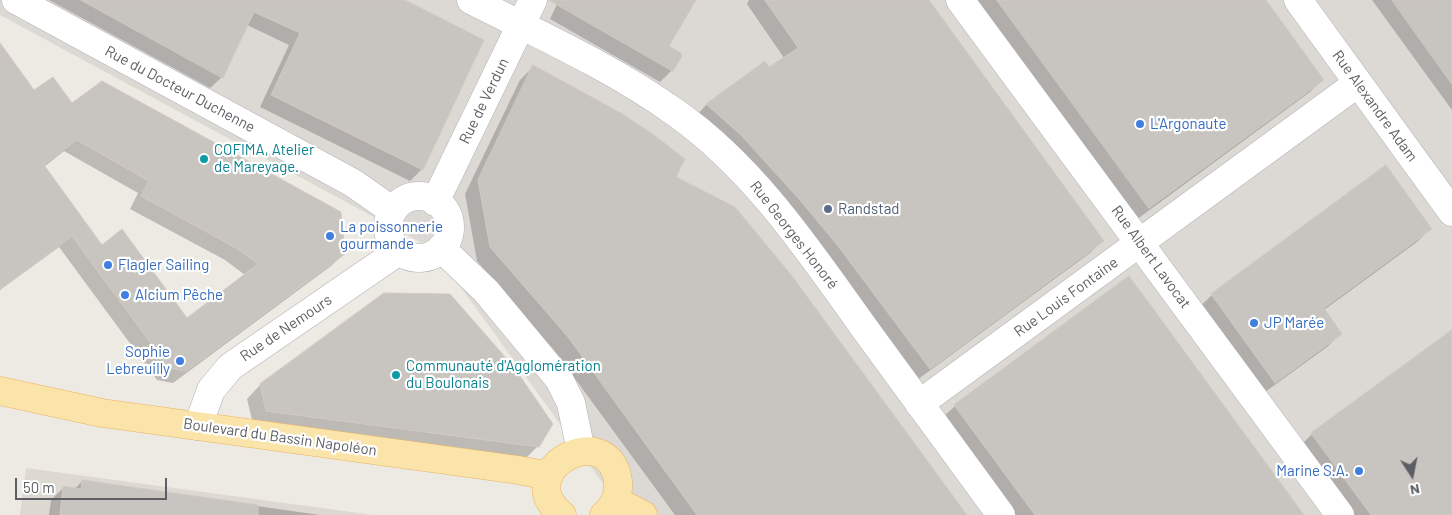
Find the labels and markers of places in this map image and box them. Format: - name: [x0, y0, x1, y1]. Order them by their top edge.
- place label: L'Argonaute: [1150, 115, 1227, 133]
- marker: L'Argonaute: [1134, 118, 1146, 130]
- place label: COFIMA, Atelier de Mareyage.: [214, 141, 315, 176]
- marker: COFIMA, Atelier de Mareyage.: [198, 153, 210, 165]
- place label: Randstad: [838, 200, 900, 218]
- marker: Randstad: [822, 203, 834, 215]
- place label: La poissonnerie gourmande: [340, 218, 443, 253]
- marker: La poissonnerie gourmande: [324, 230, 336, 242]
- place label: Flagler Sailing: [118, 256, 209, 274]
- marker: Flagler Sailing: [102, 259, 114, 271]
- place label: Alcium Pêche: [135, 286, 223, 304]
- marker: Alcium Pêche: [119, 289, 131, 301]
- place label: JP Marée: [1264, 314, 1324, 332]
- marker: JP Marée: [1248, 317, 1260, 329]
- place label: Sophie Lebreuilly: [106, 343, 170, 378]
- marker: Sophie Lebreuilly: [174, 355, 186, 367]
- place label: Communauté d'Agglomération du Boulonais: [406, 357, 601, 392]
- marker: Communauté d'Agglomération du Boulonais: [390, 369, 402, 381]
- place label: Marine S.A.: [1276, 462, 1349, 480]
- marker: Marine S.A.: [1353, 465, 1365, 477]

